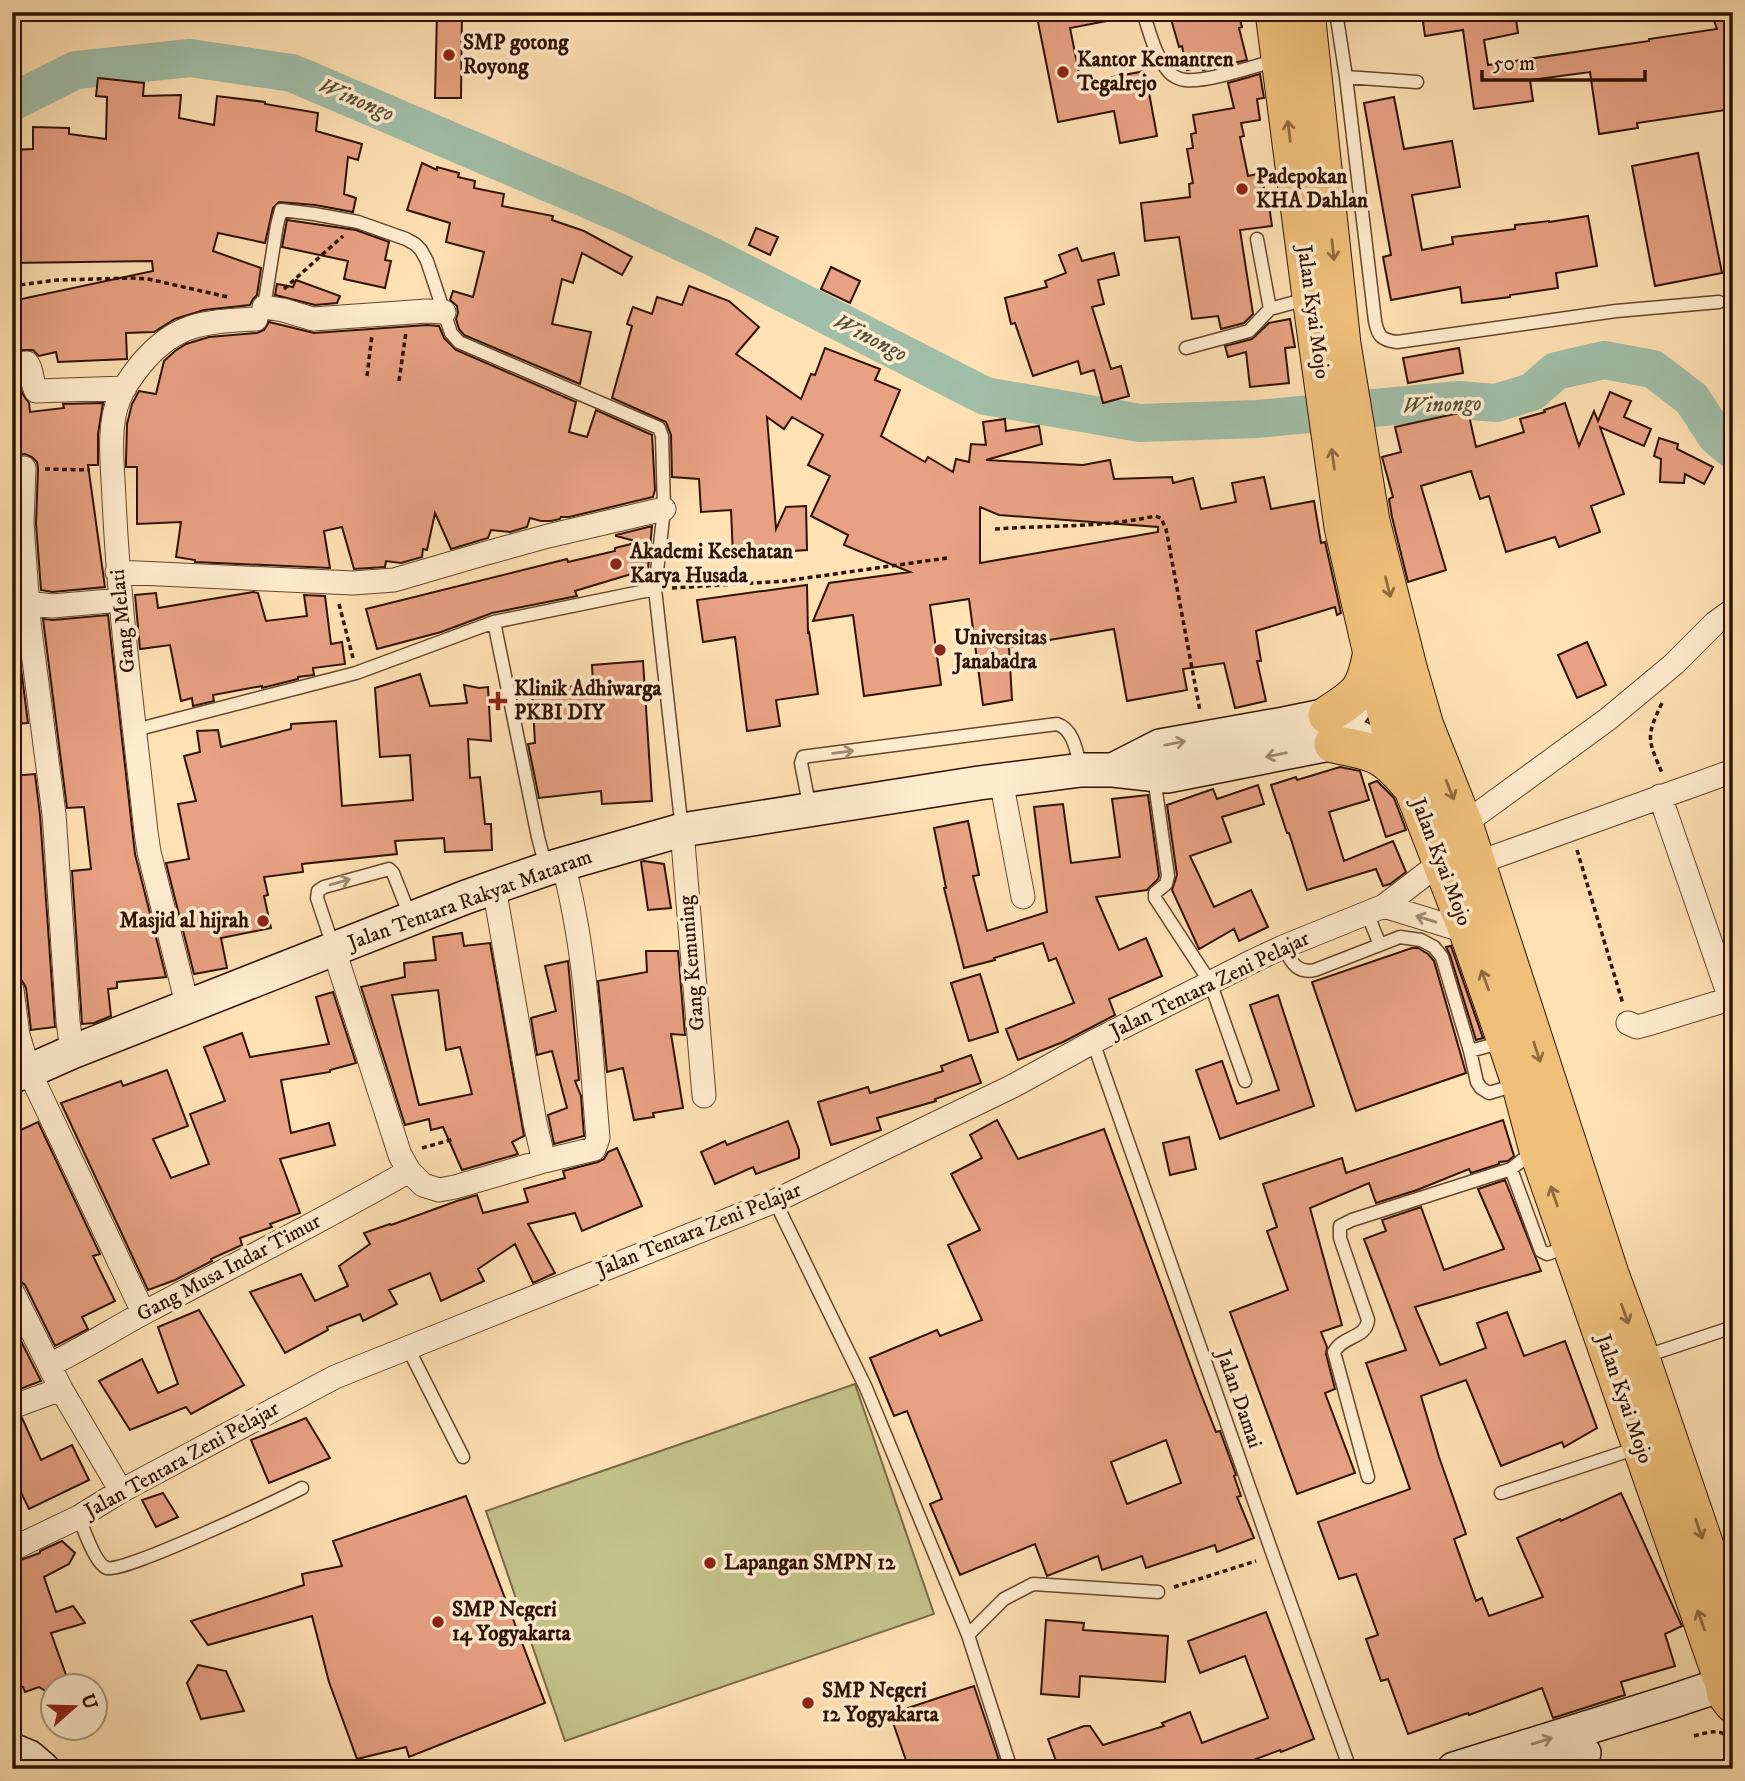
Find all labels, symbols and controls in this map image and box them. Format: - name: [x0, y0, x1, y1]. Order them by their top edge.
- place label: SMP gotong Royong: [463, 30, 569, 80]
- scale bar: [1482, 38, 1645, 82]
- marker: SMP gotong Royong: [441, 47, 457, 63]
- place label: Kantor Kemantren Tegalrejo: [1076, 47, 1235, 98]
- text: 50 m: [1493, 51, 1535, 77]
- marker: Kantor Kemantren Tegalrejo: [1055, 64, 1071, 80]
- water label: Winongo: [314, 71, 398, 129]
- one-way arrow: [1283, 120, 1296, 143]
- place label: Padepokan KHA Dahlan: [1256, 164, 1369, 214]
- marker: Padepokan KHA Dahlan: [1234, 181, 1250, 197]
- one-way arrow: [1326, 239, 1339, 261]
- street label: Jalan Kyai Mojo: [1290, 242, 1335, 380]
- water label: Winongo: [828, 307, 912, 369]
- water label: Winongo: [1402, 389, 1482, 421]
- one-way arrow: [1327, 448, 1340, 471]
- place label: Akademi Kesehatan Karya Husada: [629, 539, 794, 589]
- marker: Akademi Kesehatan Karya Husada: [608, 556, 624, 572]
- street label: Gang Melati: [105, 568, 141, 674]
- one-way arrow: [1382, 575, 1395, 598]
- place label: Universitas Janabadra: [952, 625, 1047, 675]
- marker: Universitas Janabadra: [932, 642, 948, 658]
- place label: Klinik Adhiwarga PKBI DIY: [514, 676, 662, 726]
- marker: Klinik Adhiwarga PKBI DIY: [488, 691, 508, 711]
- one-way arrow: [1163, 736, 1186, 749]
- one-way arrow: [831, 745, 854, 758]
- one-way arrow: [1265, 749, 1288, 762]
- one-way arrow: [1444, 778, 1457, 800]
- street label: Jalan Kyai Mojo: [1404, 793, 1477, 930]
- street label: Jalan Tentara Rakyat Mataram: [343, 844, 596, 957]
- one-way arrow: [328, 875, 351, 888]
- street label: Gang Kemuning: [673, 893, 711, 1032]
- place label: Masjid al hijrah: [120, 908, 250, 935]
- one-way arrow: [1415, 912, 1437, 925]
- marker: Masjid al hijrah: [255, 913, 271, 929]
- street label: Jalan Tentara Zeni Pelajar: [1104, 925, 1314, 1045]
- one-way arrow: [1478, 969, 1490, 991]
- one-way arrow: [1531, 1041, 1544, 1063]
- street label: Jalan Tentara Zeni Pelajar: [591, 1177, 805, 1284]
- one-way arrow: [1547, 1186, 1559, 1208]
- street label: Gang Musa Indar Timur: [132, 1208, 326, 1328]
- one-way arrow: [1619, 1303, 1632, 1325]
- street label: Jalan Kyai Mojo: [1589, 1329, 1658, 1467]
- street label: Jalan Damai: [1209, 1345, 1268, 1452]
- street label: Jalan Tentara Zeni Pelajar: [78, 1396, 284, 1525]
- one-way arrow: [1694, 1518, 1706, 1540]
- place label: Lapangan SMPN 12: [724, 1550, 896, 1576]
- marker: Lapangan SMPN 12: [702, 1555, 718, 1571]
- place label: SMP Negeri 14 Yogyakarta: [452, 1597, 572, 1647]
- one-way arrow: [1694, 1609, 1706, 1631]
- marker: SMP Negeri 14 Yogyakarta: [430, 1614, 446, 1630]
- north arrow: [38, 1672, 108, 1742]
- place label: SMP Negeri 12 Yogyakarta: [822, 1678, 940, 1728]
- text: U: [75, 1691, 102, 1713]
- marker: SMP Negeri 12 Yogyakarta: [800, 1695, 816, 1711]
- one-way arrow: [1531, 1734, 1553, 1747]

